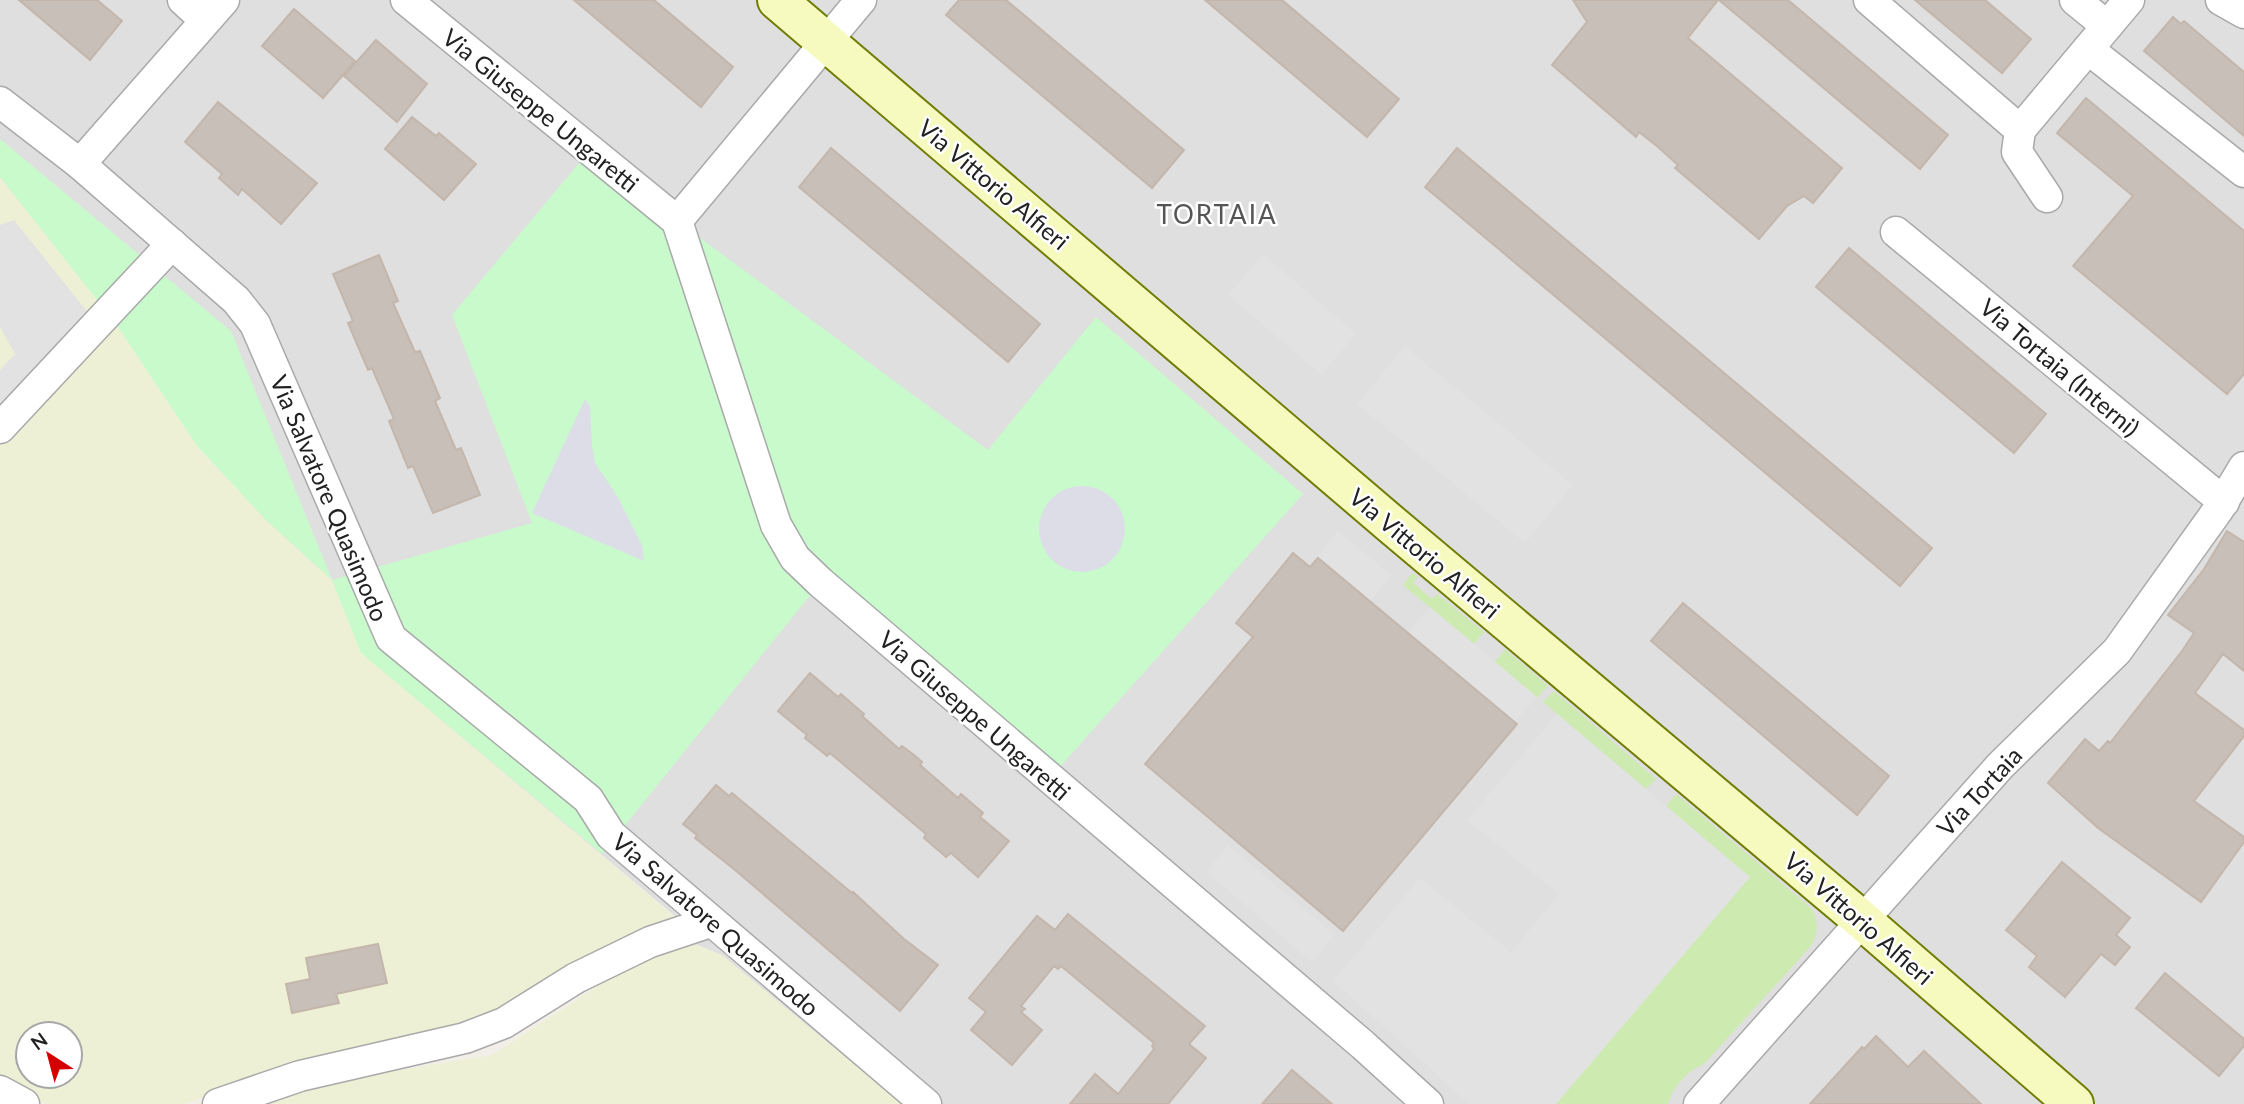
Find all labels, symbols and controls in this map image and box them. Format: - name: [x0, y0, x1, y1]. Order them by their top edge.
- street label: Via Giuseppe Ungaretti: [437, 22, 645, 198]
- street label: Via Vittorio Alfieri: [913, 113, 1075, 255]
- district label: TORTAIA: [1156, 198, 1278, 230]
- street label: Via Tortaia (Interni): [1974, 292, 2146, 442]
- street label: Via Salvatore Quasimodo: [265, 371, 395, 625]
- street label: Via Vittorio Alfieri: [1344, 482, 1506, 624]
- street label: Via Giuseppe Ungaretti: [874, 624, 1076, 806]
- street label: Via Tortaia: [1930, 740, 2028, 842]
- street label: Via Salvatore Quasimodo: [607, 826, 825, 1022]
- street label: Via Vittorio Alfieri: [1779, 846, 1939, 990]
- north arrow: [14, 1020, 84, 1090]
- text: N: [26, 1027, 51, 1054]

